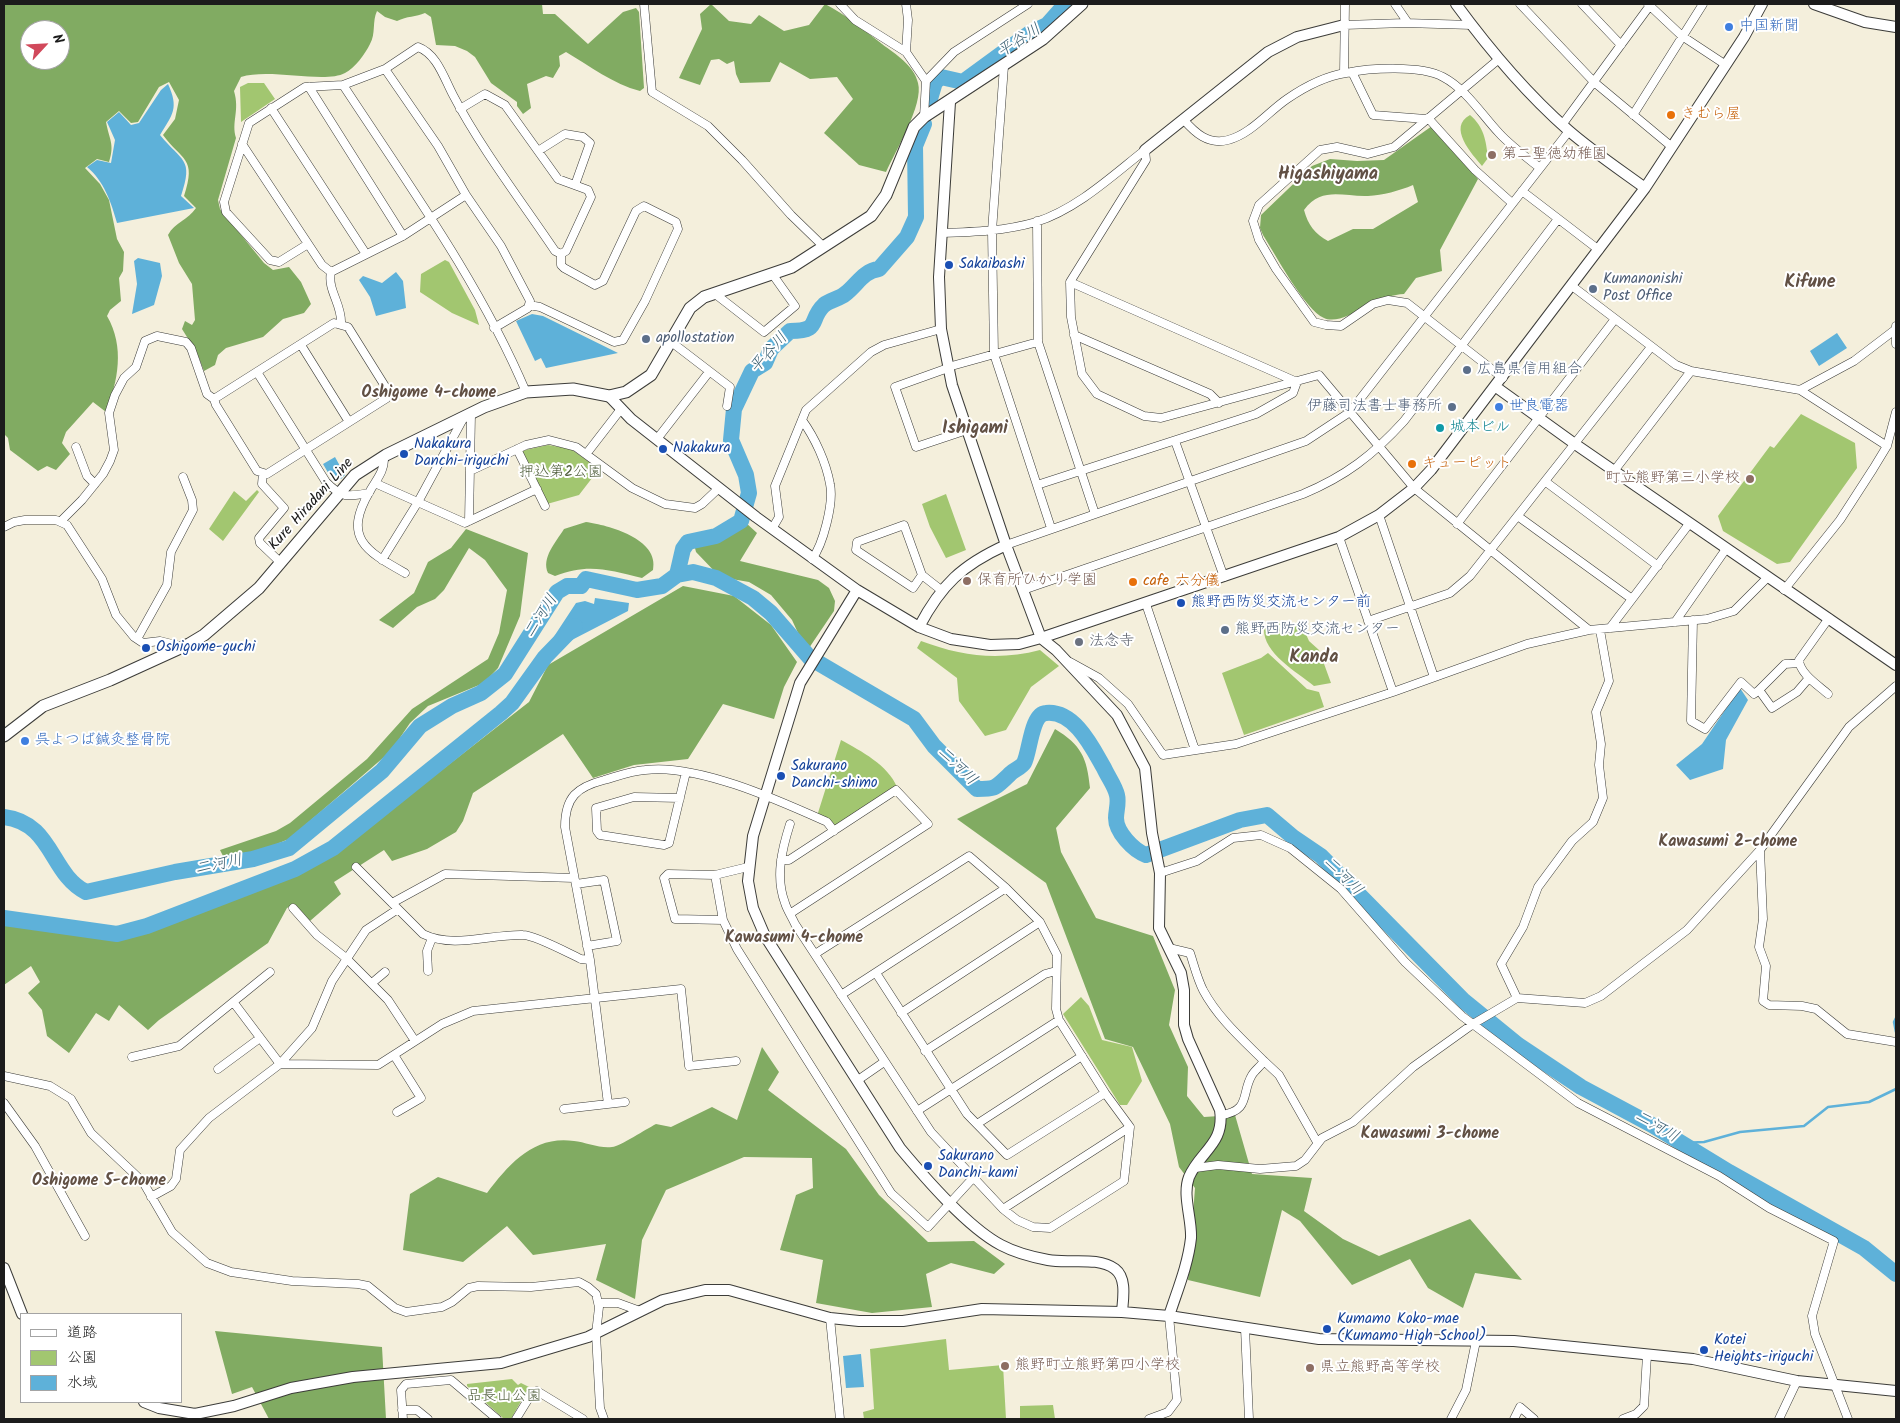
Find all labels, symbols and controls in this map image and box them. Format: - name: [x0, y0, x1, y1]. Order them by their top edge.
- place label: 中国新聞: [1739, 18, 1799, 36]
- north arrow: [20, 20, 70, 70]
- water label: 平谷川: [995, 21, 1045, 63]
- marker: 中国新聞: [1723, 21, 1735, 33]
- text: N: [46, 30, 70, 48]
- place label: きむら屋: [1681, 106, 1741, 124]
- marker: きむら屋: [1665, 109, 1677, 121]
- place label: 第二聖徳幼稚園: [1502, 146, 1607, 164]
- marker: 第二聖徳幼稚園: [1486, 149, 1498, 161]
- district label: Higashiyama: [1278, 165, 1378, 187]
- place label: Sakaibashi: [959, 256, 1025, 274]
- marker: Sakaibashi: [943, 259, 955, 271]
- place label: Kumanonishi Post Office: [1603, 271, 1682, 306]
- district label: Kifune: [1785, 273, 1835, 295]
- marker: Kumanonishi Post Office: [1587, 283, 1599, 295]
- place label: apollostation: [656, 330, 735, 348]
- water label: 平谷川: [747, 330, 793, 378]
- marker: apollostation: [640, 333, 652, 345]
- place label: 広島県信用組合: [1477, 361, 1582, 379]
- marker: 広島県信用組合: [1461, 364, 1473, 376]
- district label: Oshigome 4-chome: [362, 384, 496, 404]
- place label: 伊藤司法書士事務所: [1307, 398, 1442, 416]
- place label: 世良電器: [1509, 398, 1569, 416]
- marker: 伊藤司法書士事務所: [1446, 401, 1458, 413]
- marker: 世良電器: [1493, 401, 1505, 413]
- district label: Ishigami: [942, 419, 1008, 441]
- place label: 城本ビル: [1450, 419, 1510, 437]
- marker: 城本ビル: [1434, 422, 1446, 434]
- place label: Nakakura Danchi-iriguchi: [414, 436, 509, 471]
- place label: Nakakura: [673, 440, 731, 458]
- marker: Nakakura: [657, 443, 669, 455]
- marker: Nakakura Danchi-iriguchi: [398, 448, 410, 460]
- street label: Kure Hiradani Line: [266, 455, 358, 555]
- place label: キューピット: [1422, 455, 1512, 473]
- marker: キューピット: [1406, 458, 1418, 470]
- park label: 押込第2公園: [519, 464, 603, 482]
- place label: 町立熊野第三小学校: [1605, 470, 1740, 488]
- marker: 町立熊野第三小学校: [1744, 473, 1756, 485]
- place label: 保育所ひかり学園: [977, 572, 1097, 590]
- place label: cafe 六分儀: [1143, 573, 1220, 591]
- marker: 保育所ひかり学園: [961, 575, 973, 587]
- marker: cafe 六分儀: [1127, 576, 1139, 588]
- water label: 二河川: [521, 592, 563, 642]
- place label: 熊野西防災交流センター前: [1191, 594, 1371, 612]
- marker: 熊野西防災交流センター前: [1175, 597, 1187, 609]
- place label: 熊野西防災交流センター: [1235, 621, 1400, 639]
- marker: 熊野西防災交流センター: [1219, 624, 1231, 636]
- place label: 法念寺: [1089, 633, 1134, 651]
- marker: 法念寺: [1073, 636, 1085, 648]
- place label: Oshigome-guchi: [156, 639, 255, 657]
- marker: Oshigome-guchi: [140, 642, 152, 654]
- district label: Kanda: [1290, 648, 1338, 670]
- place label: 呉よつば鍼灸整骨院: [35, 732, 170, 750]
- marker: 呉よつば鍼灸整骨院: [19, 735, 31, 747]
- water label: 二河川: [932, 743, 980, 791]
- place label: Sakurano Danchi-shimo: [791, 758, 878, 793]
- marker: Sakurano Danchi-shimo: [775, 770, 787, 782]
- district label: Kawasumi 2-chome: [1659, 833, 1797, 853]
- water label: 二河川: [194, 852, 244, 880]
- water label: 二河川: [1318, 853, 1366, 901]
- district label: Kawasumi 4-chome: [725, 929, 863, 949]
- water label: 二河川: [1630, 1108, 1682, 1148]
- district label: Kawasumi 3-chome: [1361, 1125, 1499, 1145]
- place label: Sakurano Danchi-kami: [938, 1148, 1017, 1183]
- marker: Sakurano Danchi-kami: [922, 1160, 934, 1172]
- district label: Oshigome 5-chome: [32, 1172, 166, 1192]
- place label: Kumamo Koko-mae (Kumamo High School): [1337, 1311, 1486, 1346]
- legend: [20, 1313, 182, 1403]
- text: 道路: [67, 1321, 97, 1345]
- marker: Kumamo Koko-mae (Kumamo High School): [1321, 1323, 1333, 1335]
- place label: Kotei Heights-iriguchi: [1714, 1332, 1813, 1367]
- marker: Kotei Heights-iriguchi: [1698, 1344, 1710, 1356]
- text: 公園: [67, 1346, 97, 1370]
- place label: 熊野町立熊野第四小学校: [1015, 1357, 1180, 1375]
- place label: 県立熊野高等学校: [1320, 1359, 1440, 1377]
- marker: 熊野町立熊野第四小学校: [999, 1360, 1011, 1372]
- marker: 県立熊野高等学校: [1304, 1362, 1316, 1374]
- text: 水域: [67, 1371, 97, 1395]
- park label: 品長山公園: [467, 1388, 541, 1406]

